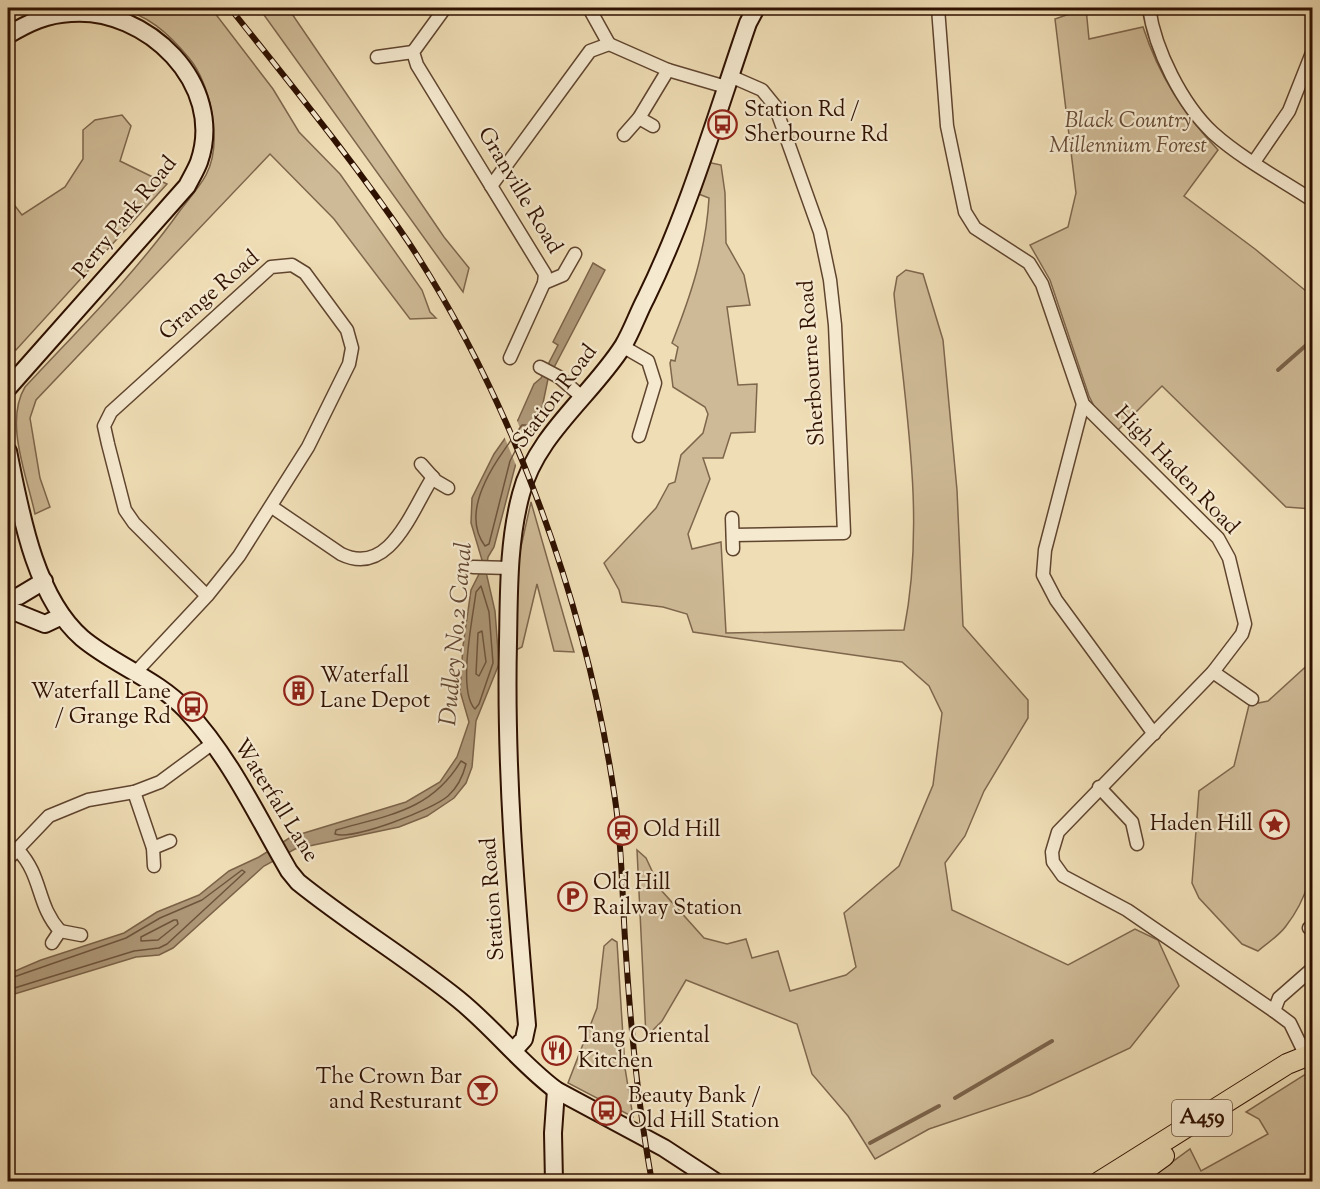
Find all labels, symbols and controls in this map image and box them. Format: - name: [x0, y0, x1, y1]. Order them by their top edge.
- place label: Station Rd / Sherbourne Rd: [744, 95, 888, 152]
- park label: Black Country Millennium Forest: [1049, 106, 1207, 163]
- bus stop icon: Station Rd / Sherbourne Rd: [707, 108, 739, 140]
- street label: Granville Road: [468, 121, 570, 261]
- street label: Perry Park Road: [66, 150, 186, 286]
- street label: Grange Road: [153, 243, 267, 349]
- street label: Sherbourne Road: [791, 279, 835, 447]
- street label: Station Road: [506, 338, 606, 456]
- street label: High Haden Road: [1106, 399, 1246, 543]
- water label: Dudley No.2 Canal: [432, 541, 482, 727]
- place label: Waterfall Lane Depot: [320, 661, 431, 718]
- building icon: Waterfall Lane Depot: [283, 674, 315, 706]
- place label: Waterfall Lane / Grange Rd: [31, 677, 171, 734]
- bus stop icon: Waterfall Lane / Grange Rd: [176, 690, 208, 722]
- street label: Waterfall Lane: [224, 733, 326, 869]
- place label: Haden Hill: [1150, 809, 1253, 841]
- place icon: Haden Hill: [1258, 809, 1290, 841]
- station icon: Old Hill: [606, 815, 638, 847]
- place label: Old Hill: [643, 815, 721, 847]
- street label: Station Road: [474, 836, 514, 962]
- place label: Old Hill Railway Station: [593, 868, 742, 925]
- parking icon: Old Hill Railway Station: [556, 881, 588, 913]
- place label: Tang Oriental Kitchen: [578, 1021, 710, 1078]
- restaurant icon: Tang Oriental Kitchen: [541, 1034, 573, 1066]
- place label: The Crown Bar and Resturant: [316, 1062, 462, 1119]
- bar icon: The Crown Bar and Resturant: [467, 1075, 499, 1107]
- place label: Beauty Bank / Old Hill Station: [628, 1081, 780, 1138]
- bus stop icon: Beauty Bank / Old Hill Station: [591, 1094, 623, 1126]
- road number: A459: [1172, 1100, 1232, 1136]

